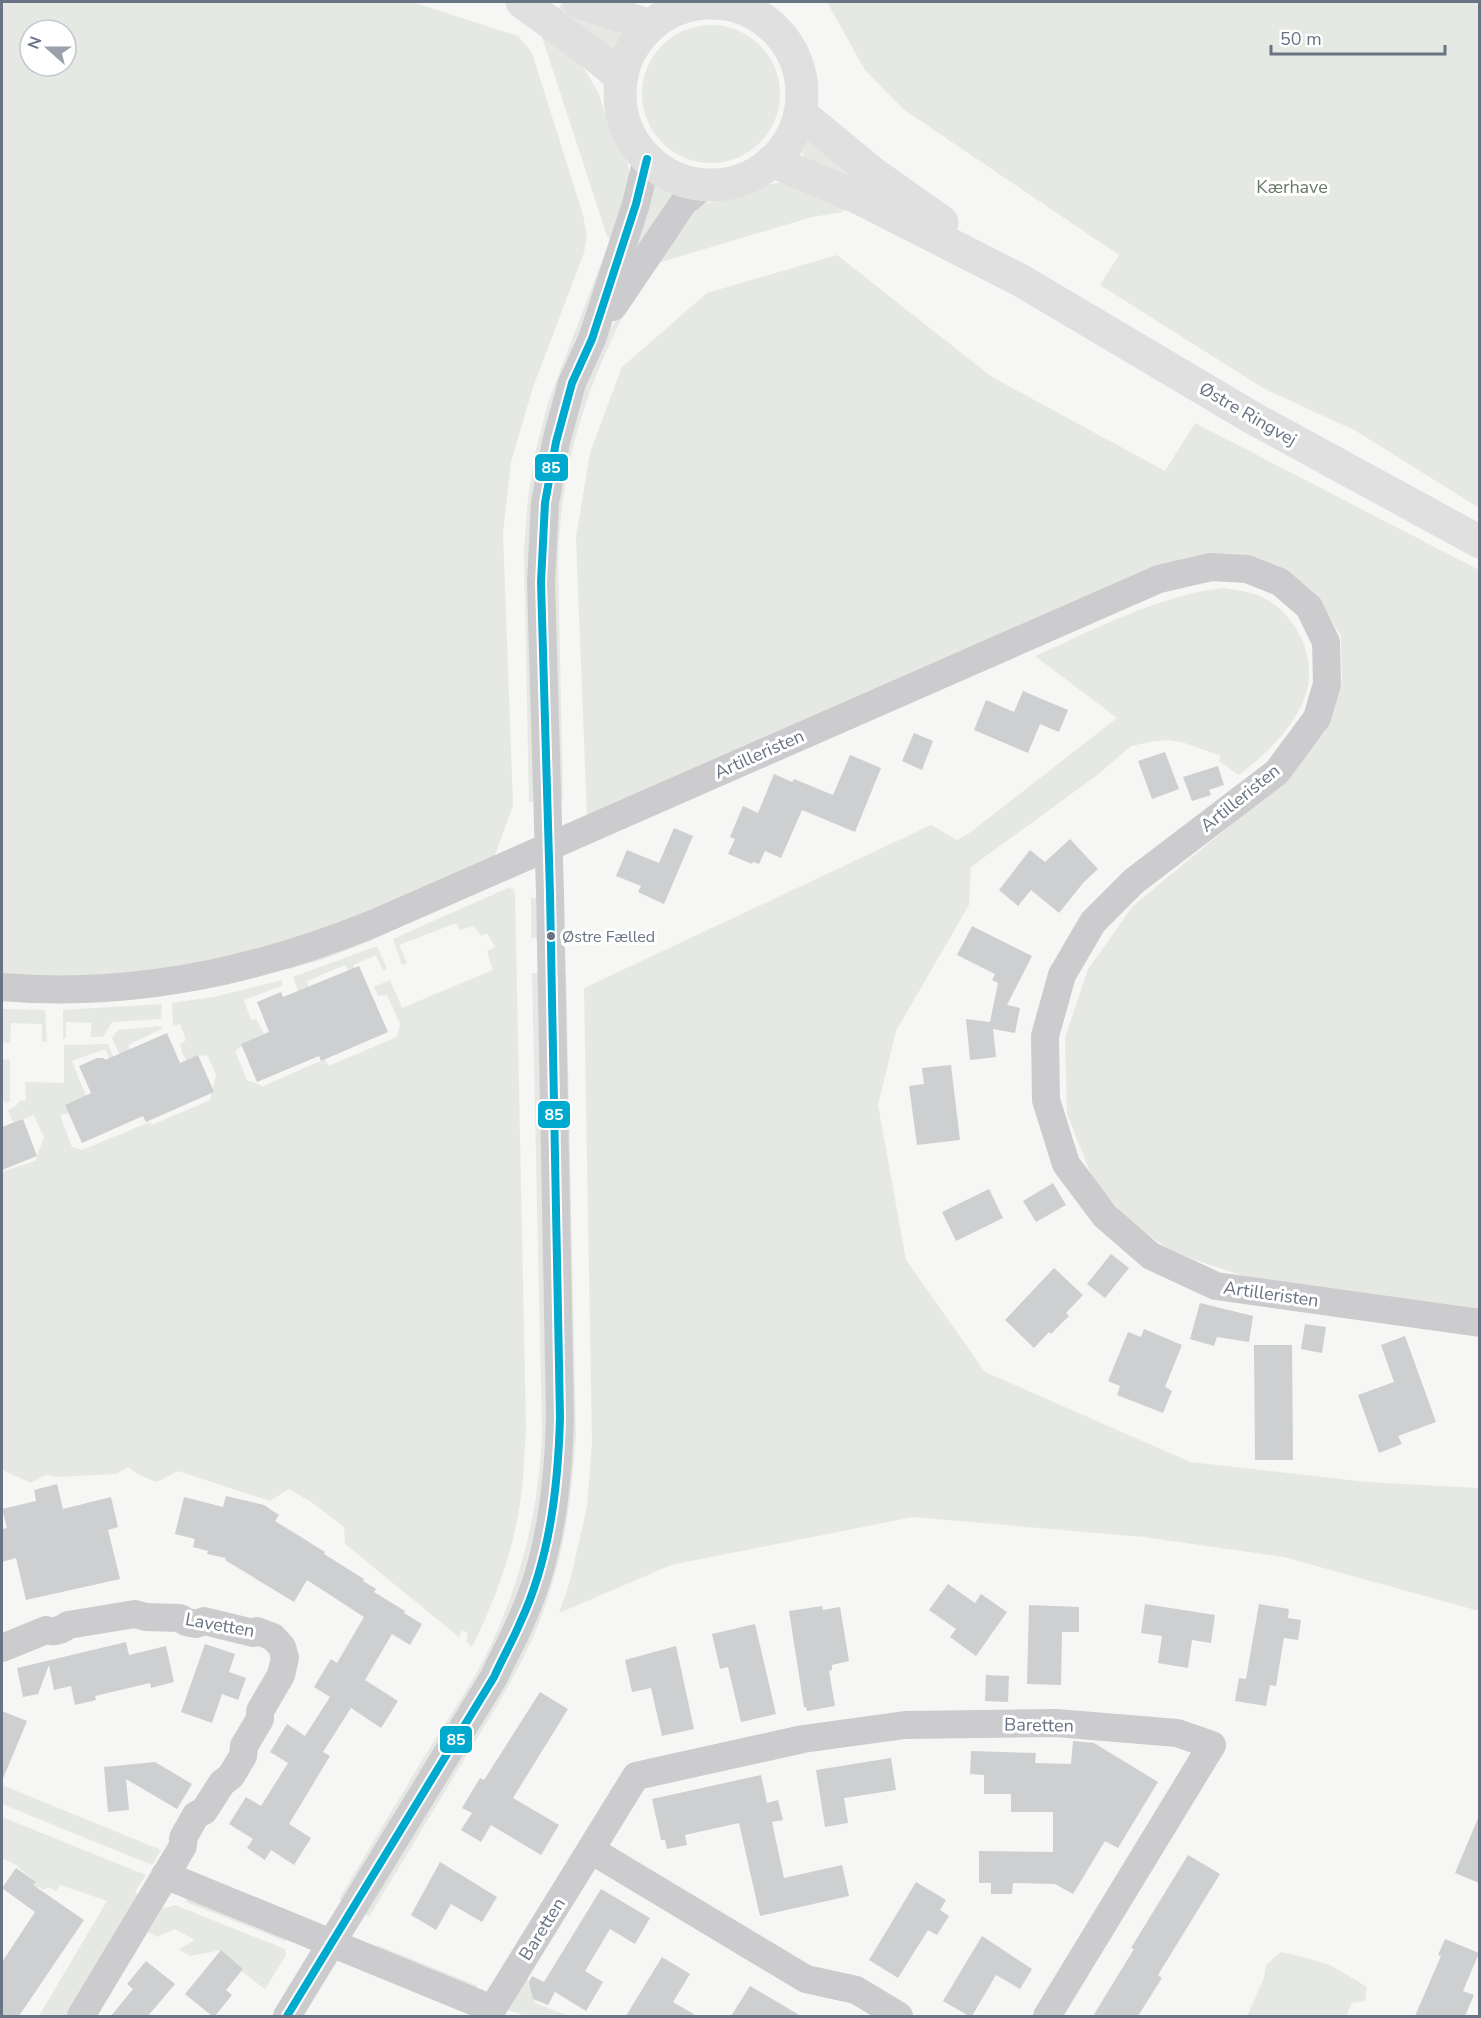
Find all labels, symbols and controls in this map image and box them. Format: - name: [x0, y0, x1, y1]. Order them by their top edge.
- north arrow: [18, 18, 78, 78]
- scale bar: [1271, 18, 1445, 56]
- text: 50 m: [1280, 27, 1322, 51]
- text: N: [23, 33, 47, 53]
- park label: Kærhave: [1256, 175, 1328, 199]
- street label: Østre Ringvej: [1195, 376, 1301, 452]
- line badge: 85: [534, 453, 569, 482]
- text: 85: [541, 457, 561, 479]
- street label: Artilleristen: [710, 724, 808, 784]
- street label: Artilleristen: [1195, 759, 1285, 837]
- place label: Østre Fælled: [562, 926, 655, 948]
- marker: Østre Fælled: [545, 930, 557, 942]
- line badge: 85: [537, 1100, 571, 1129]
- text: 85: [544, 1104, 564, 1126]
- street label: Artilleristen: [1222, 1275, 1320, 1313]
- street label: Lavetten: [183, 1607, 257, 1643]
- street label: Baretten: [1004, 1712, 1074, 1738]
- line badge: 85: [439, 1725, 473, 1754]
- text: 85: [446, 1729, 466, 1751]
- street label: Baretten: [513, 1893, 571, 1965]

